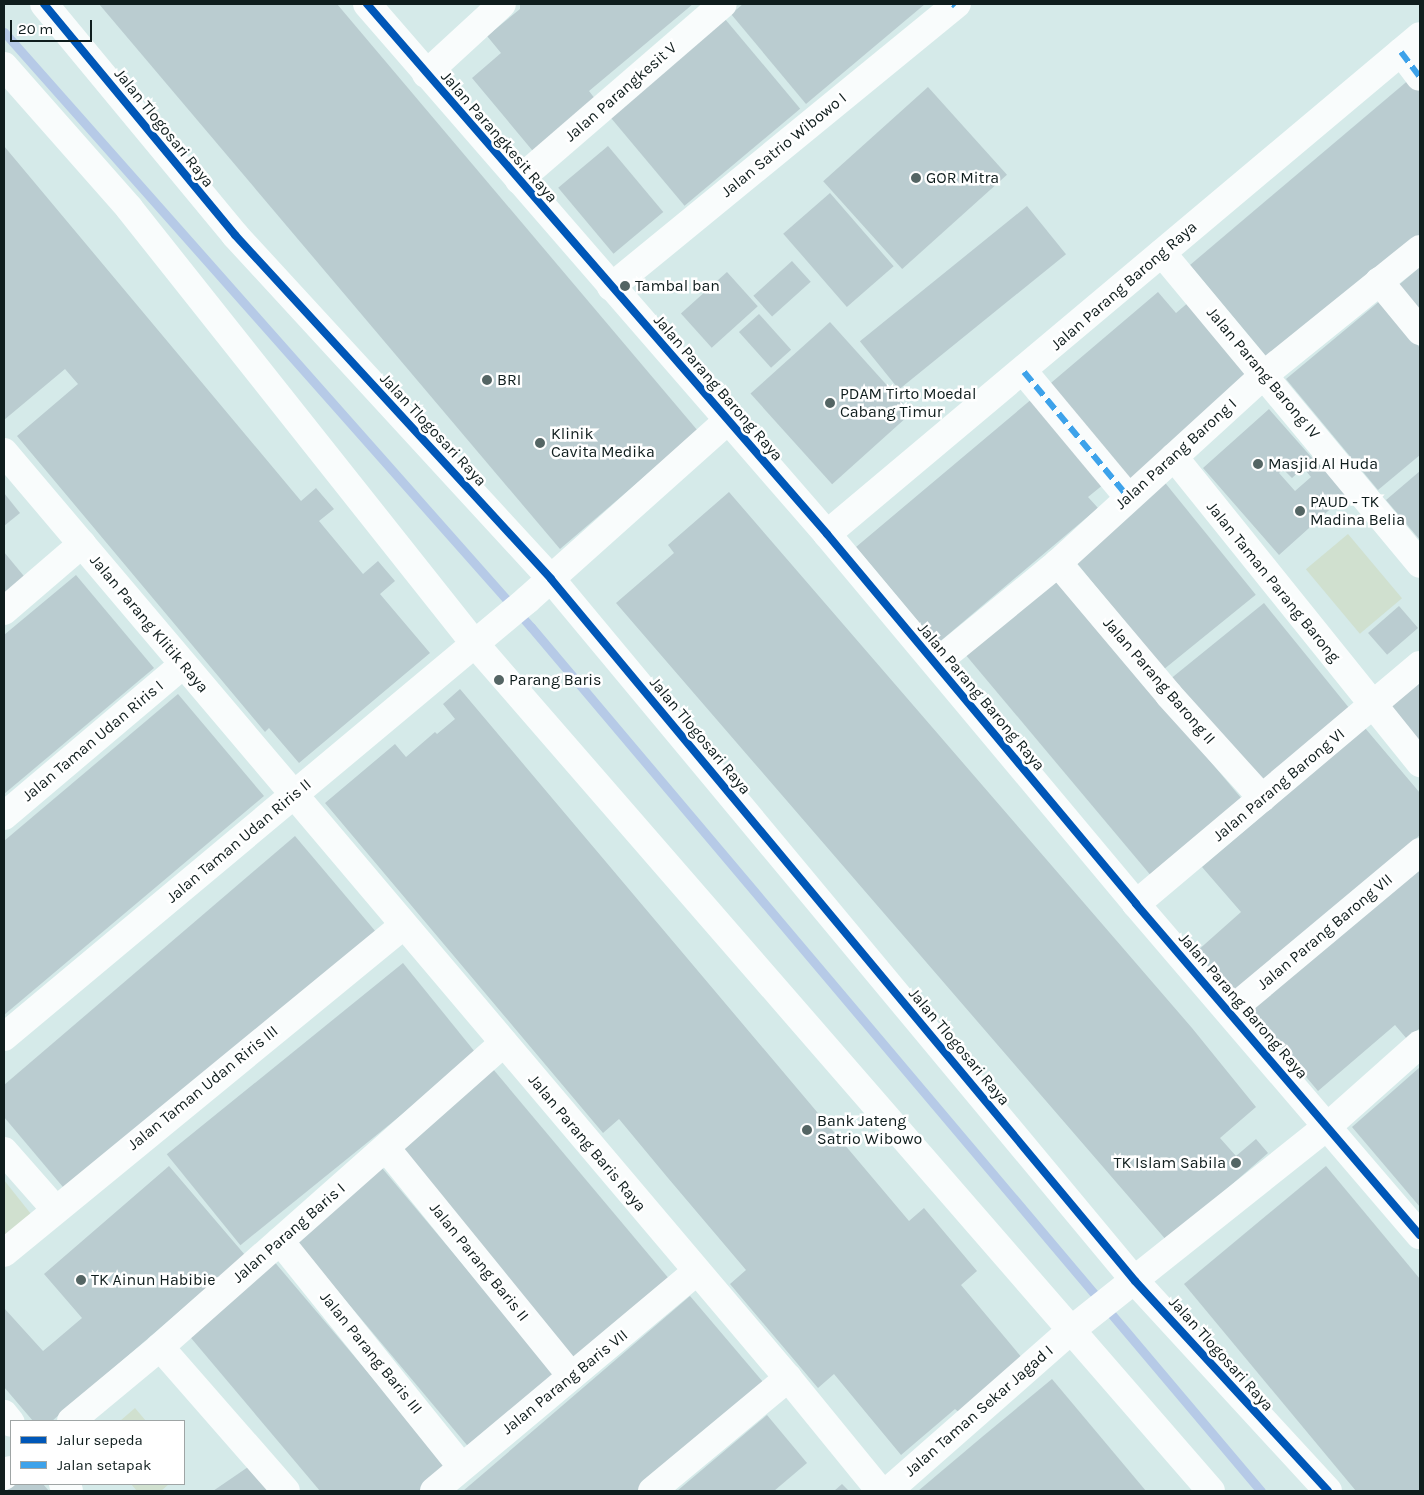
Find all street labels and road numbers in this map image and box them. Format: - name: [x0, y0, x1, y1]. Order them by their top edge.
- street label: Jalan Parangkesit V: [561, 38, 681, 146]
- street label: Jalan Tlogosari Raya: [110, 65, 218, 191]
- street label: Jalan Parangkesit Raya: [437, 67, 561, 207]
- street label: Jalan Satrio Wibowo I: [718, 89, 850, 201]
- street label: Jalan Parang Barong Raya: [1047, 217, 1201, 355]
- street label: Jalan Parang Barong IV: [1202, 303, 1324, 443]
- street label: Jalan Parang Barong Raya: [649, 311, 787, 465]
- street label: Jalan Tlogosari Raya: [376, 370, 490, 490]
- street label: Jalan Parang Barong I: [1111, 394, 1241, 514]
- street label: Jalan Taman Parang Barong: [1202, 498, 1344, 666]
- street label: Jalan Parang Klitik Raya: [86, 551, 212, 697]
- street label: Jalan Parang Barong II: [1099, 614, 1219, 748]
- street label: Jalan Parang Barong Raya: [913, 619, 1049, 775]
- street label: Jalan Tlogosari Raya: [645, 673, 755, 799]
- street label: Jalan Taman Udan Riris I: [18, 676, 168, 806]
- street label: Jalan Parang Barong VI: [1209, 724, 1349, 846]
- street label: Jalan Taman Udan Riris II: [163, 775, 315, 907]
- street label: Jalan Parang Barong VII: [1254, 870, 1396, 994]
- street label: Jalan Parang Barong Raya: [1174, 929, 1312, 1083]
- street label: Jalan Tlogosari Raya: [904, 984, 1014, 1110]
- street label: Jalan Taman Udan Riris III: [124, 1022, 282, 1154]
- street label: Jalan Parang Baris Raya: [524, 1071, 650, 1215]
- street label: Jalan Parang Baris I: [229, 1179, 349, 1287]
- street label: Jalan Parang Baris II: [425, 1199, 533, 1325]
- street label: Jalan Parang Baris III: [316, 1288, 426, 1418]
- street label: Jalan Tlogosari Raya: [1165, 1293, 1277, 1415]
- street label: Jalan Parang Baris VII: [498, 1325, 632, 1439]
- street label: Jalan Taman Sekar Jagad I: [901, 1341, 1057, 1481]

